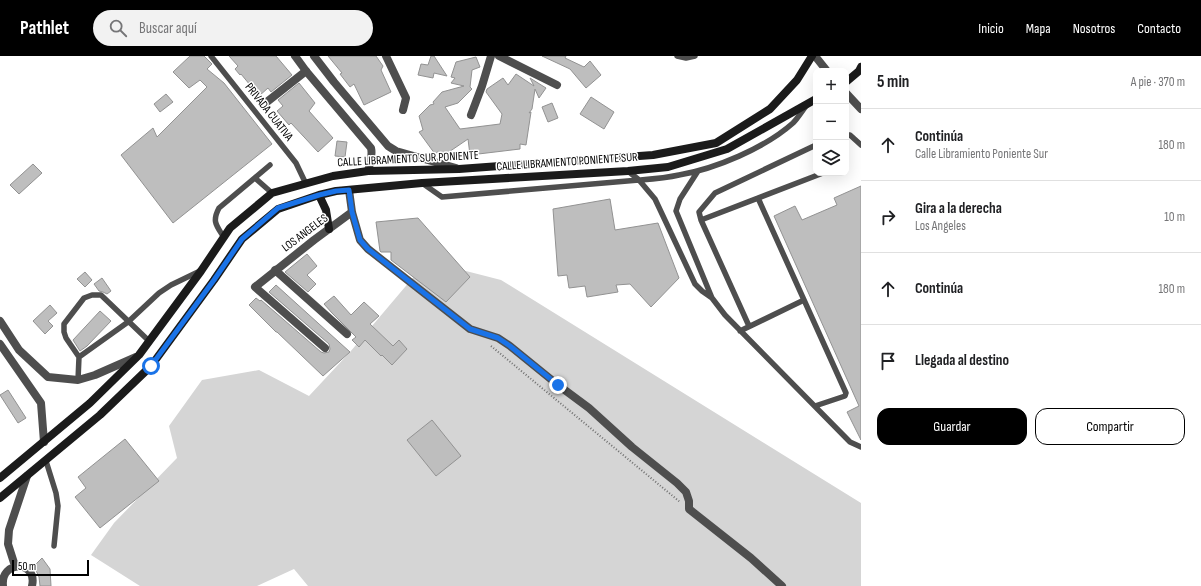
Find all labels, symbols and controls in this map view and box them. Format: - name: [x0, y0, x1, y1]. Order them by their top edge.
- search box: [93, 10, 373, 46]
- text: Pathlet: [20, 17, 69, 40]
- icon: search: [107, 17, 129, 39]
- text: Buscar aquí: [139, 19, 197, 38]
- text: Inicio: [978, 20, 1004, 37]
- text: Mapa: [1026, 20, 1051, 37]
- text: Nosotros: [1073, 20, 1115, 37]
- text: Contacto: [1137, 20, 1181, 37]
- map controls: [813, 68, 849, 176]
- button: +: [813, 68, 849, 104]
- text: 5 min: [877, 72, 909, 92]
- text: A pie · 370 m: [1131, 74, 1185, 90]
- street label: PRIVADA CUATIVA: [242, 80, 297, 145]
- button: −: [813, 104, 849, 140]
- text: Continúa: [915, 127, 963, 146]
- icon: ahead: [877, 134, 899, 156]
- text: 180 m: [1159, 137, 1185, 153]
- button: layers: [813, 140, 849, 176]
- text: Calle Libramiento Poniente Sur: [915, 146, 1048, 162]
- street label: CALLE LIBRAMIENTO SUR PONIENTE: [337, 148, 479, 170]
- street label: CALLE LIBRAMIENTO PONIENTE SUR: [496, 150, 639, 174]
- text: Gira a la derecha: [915, 199, 1002, 218]
- icon: right: [877, 206, 899, 228]
- text: 10 m: [1164, 209, 1185, 225]
- street label: LOS ANGELES: [279, 211, 331, 255]
- text: Los Angeles: [915, 218, 966, 234]
- icon: ahead: [877, 278, 899, 300]
- text: Continúa: [915, 279, 963, 298]
- text: 180 m: [1159, 281, 1185, 297]
- icon: arrive: [877, 350, 899, 372]
- text: Llegada al destino: [915, 351, 1009, 370]
- route start: [142, 357, 160, 375]
- route end: [549, 376, 567, 394]
- button: Guardar: [877, 408, 1027, 445]
- button: Compartir: [1035, 408, 1185, 445]
- scale bar: [12, 558, 89, 577]
- text: 50 m: [18, 560, 36, 573]

